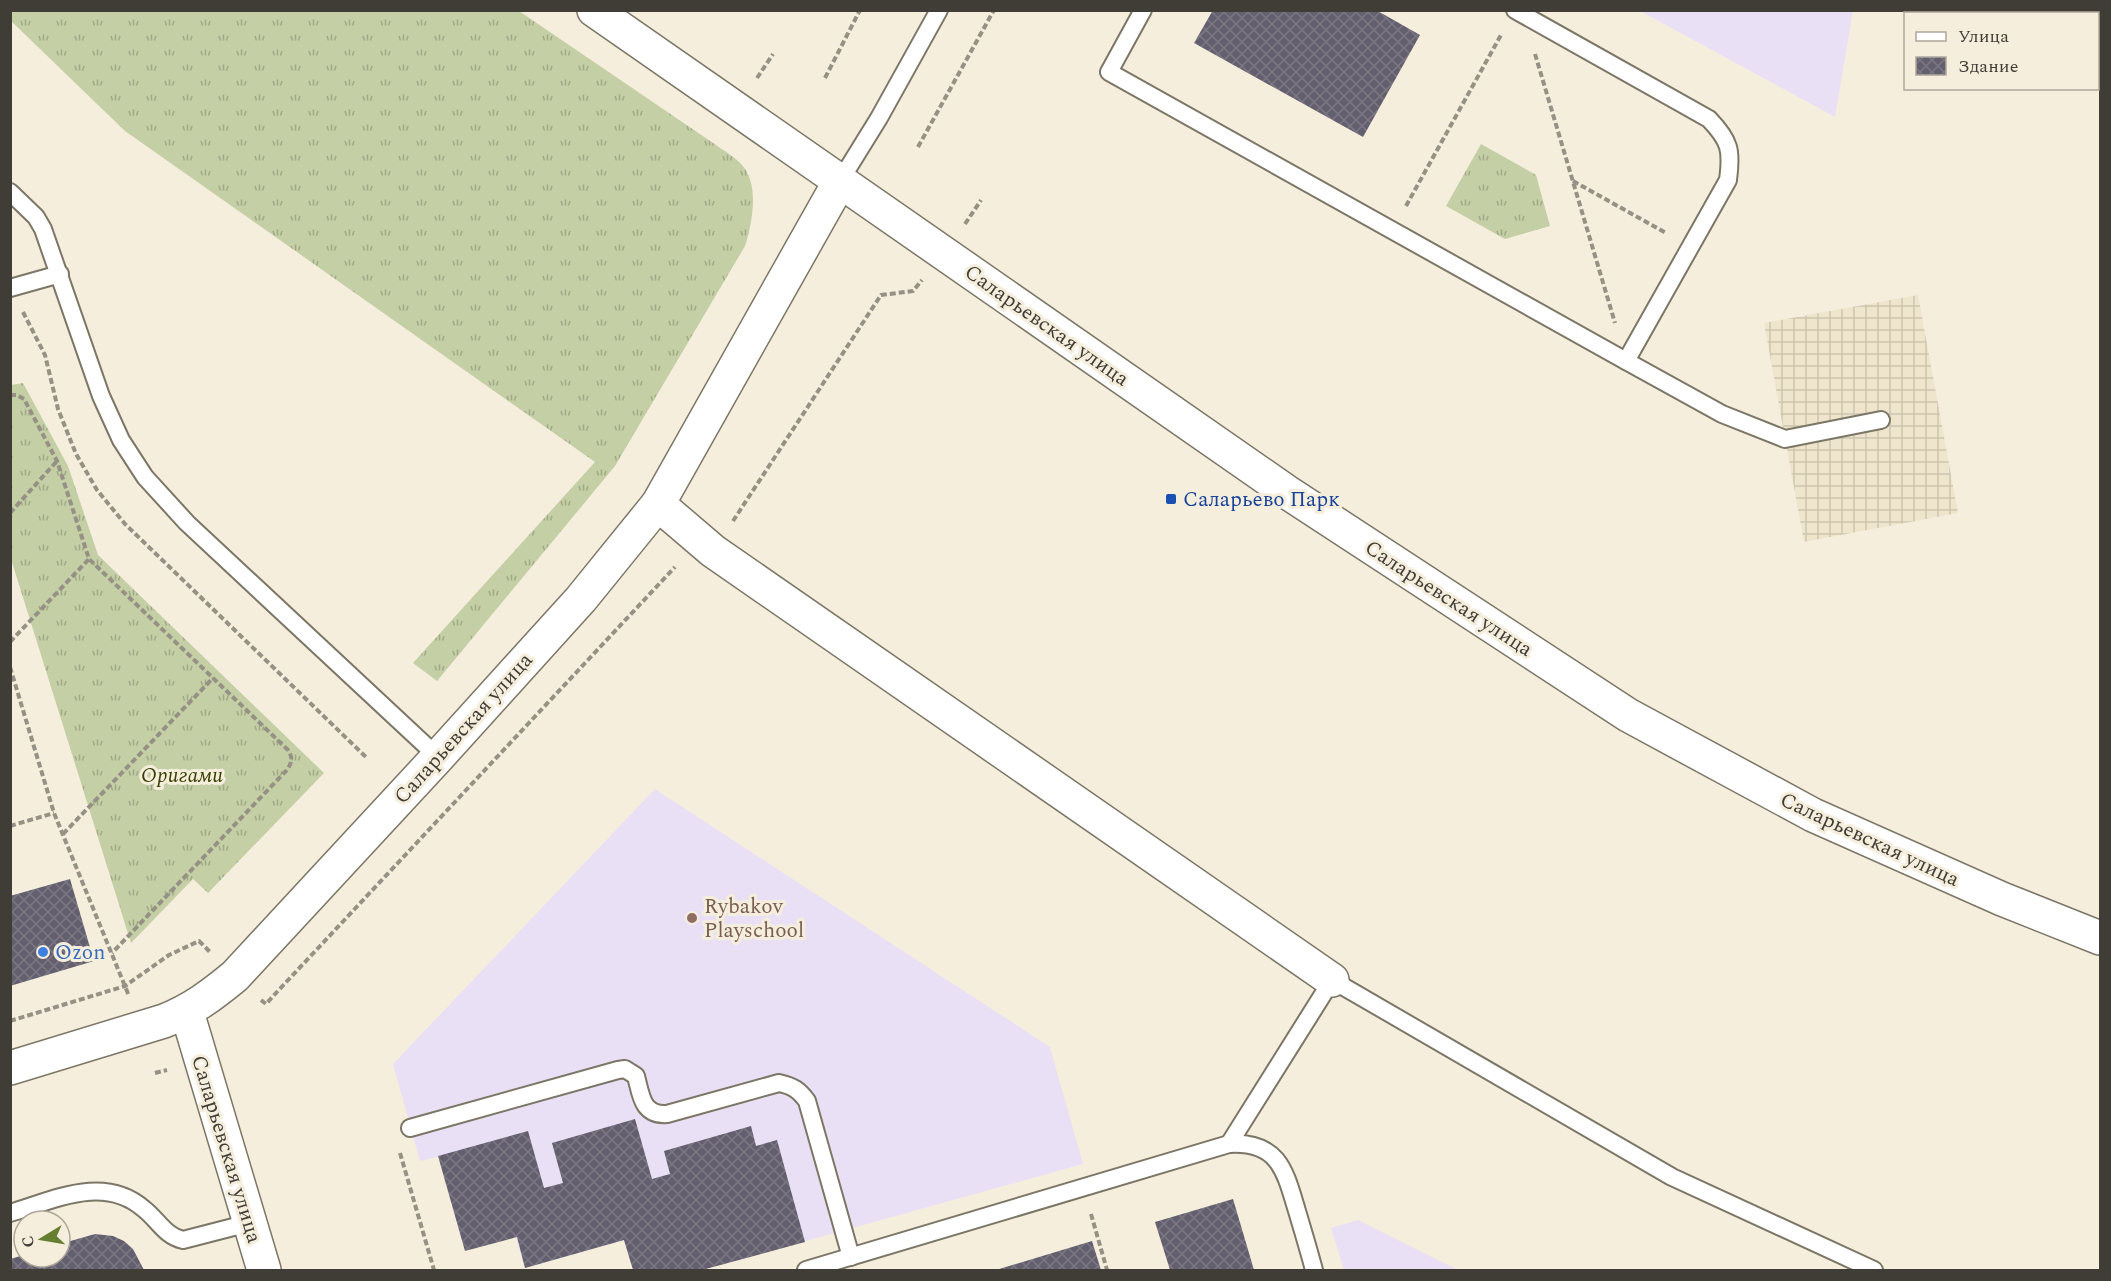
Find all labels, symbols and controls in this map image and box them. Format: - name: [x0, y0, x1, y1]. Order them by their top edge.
- legend: [1904, 12, 2099, 90]
- text: Улица: [1958, 23, 2009, 50]
- text: Здание: [1958, 53, 2018, 80]
- street label: Саларьевская улица: [957, 257, 1136, 395]
- place label: Саларьево Парк: [1183, 484, 1340, 516]
- marker: Саларьево Парк: [1164, 492, 1178, 506]
- street label: Саларьевская улица: [1358, 532, 1540, 666]
- street label: Саларьевская улица: [387, 645, 541, 812]
- park label: Оригами: [141, 760, 223, 792]
- street label: Саларьевская улица: [1774, 784, 1965, 896]
- place label: Rybakov Playschool: [704, 891, 804, 947]
- marker: Rybakov Playschool: [685, 911, 699, 925]
- place label: Ozon: [55, 937, 105, 969]
- marker: Ozon: [36, 945, 50, 959]
- street label: Саларьевская улица: [182, 1051, 270, 1248]
- north arrow: [12, 1209, 72, 1269]
- text: С: [15, 1234, 41, 1250]

